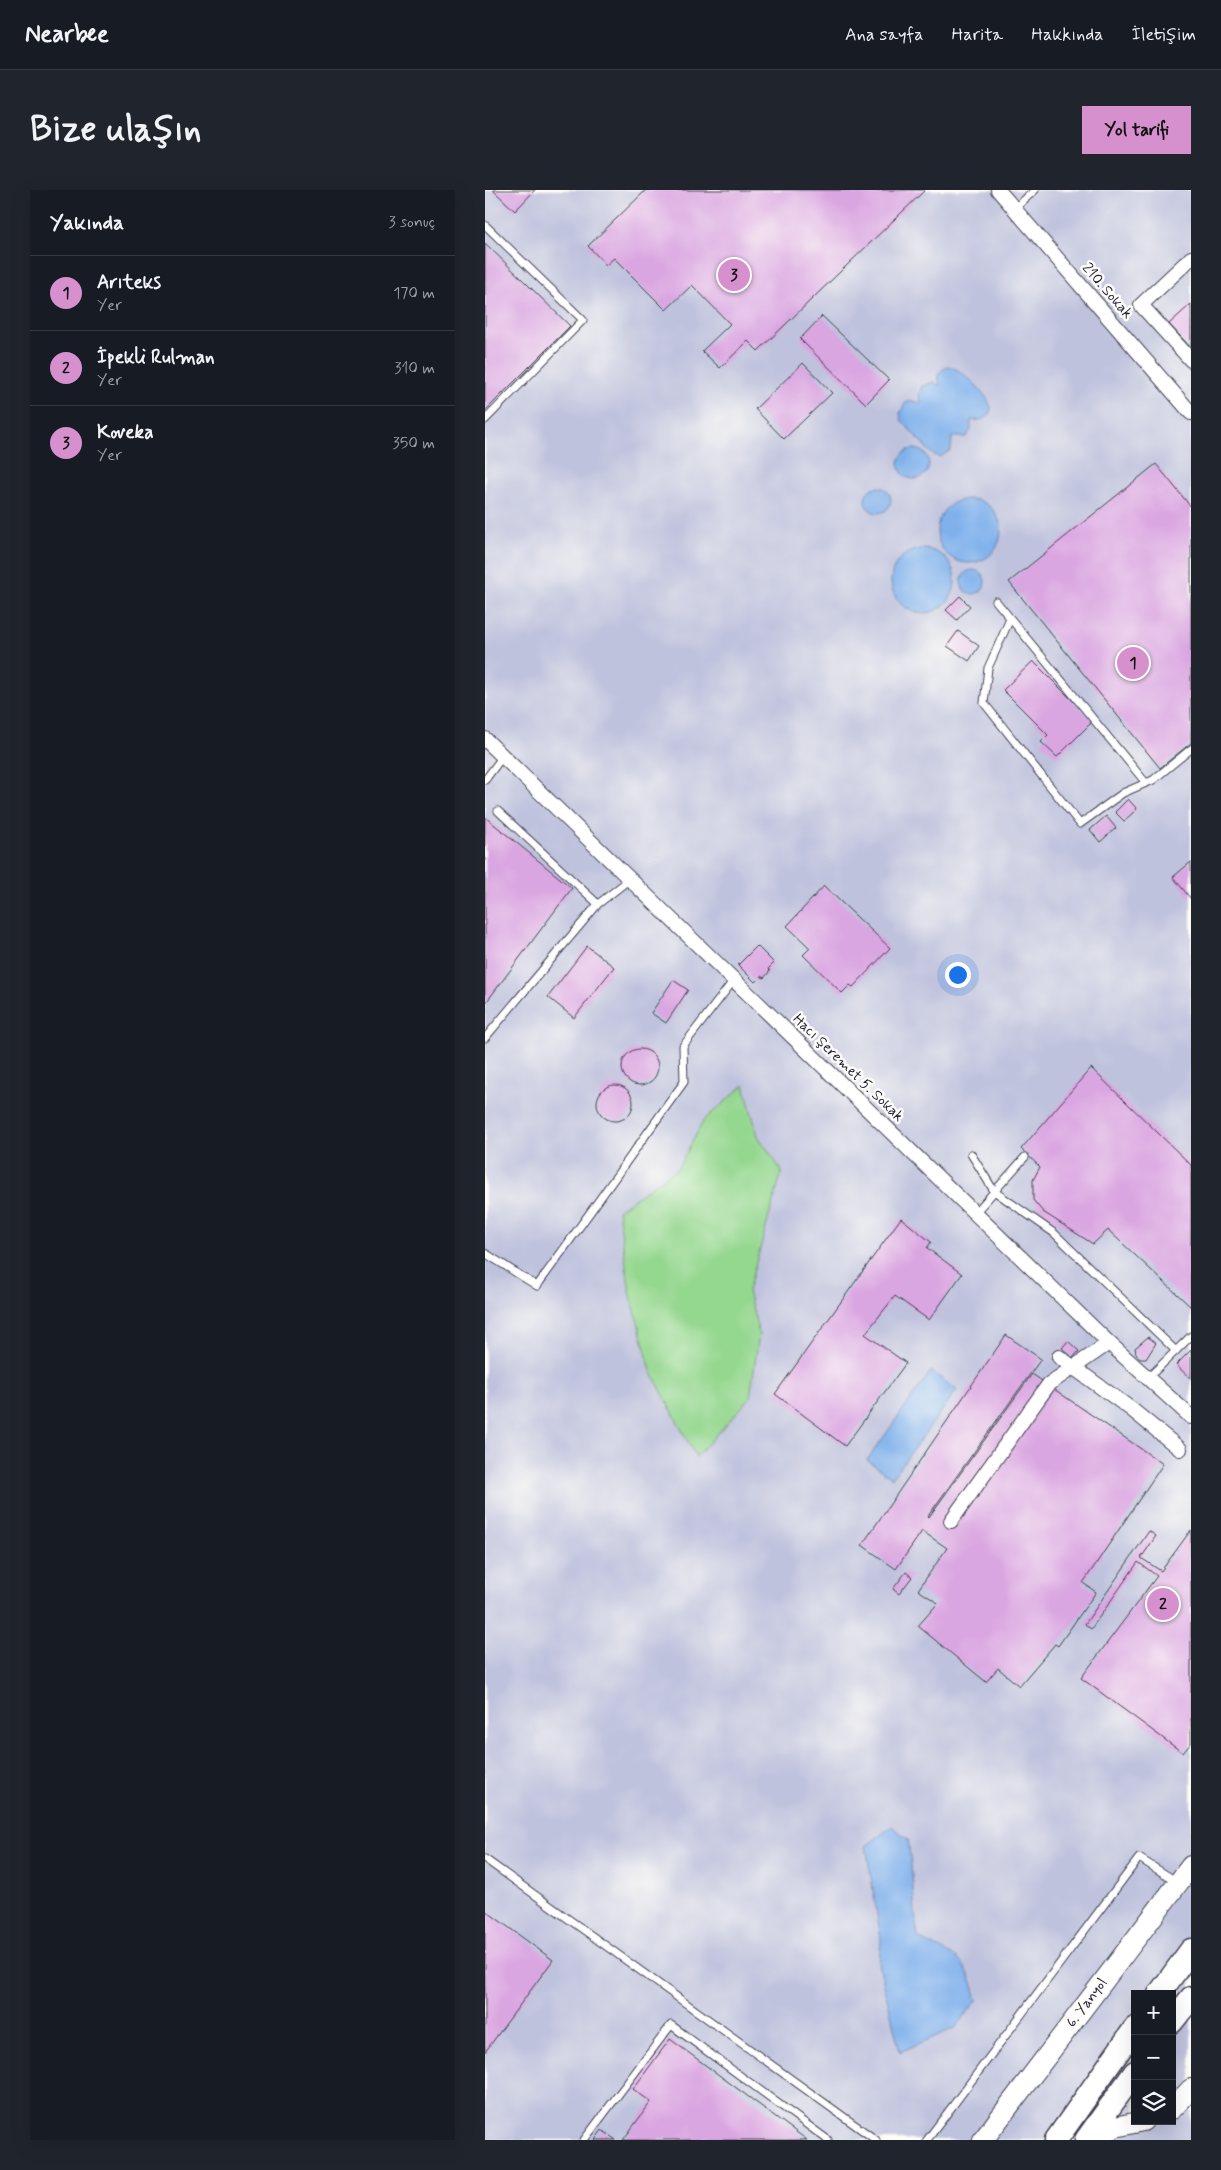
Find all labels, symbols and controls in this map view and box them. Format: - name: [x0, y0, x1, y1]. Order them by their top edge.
- text: Nearbee: [25, 19, 109, 50]
- text: Ana sayfa: [845, 23, 924, 47]
- text: Harita: [952, 23, 1003, 47]
- text: Hakkında: [1031, 23, 1104, 47]
- text: İletişim: [1132, 23, 1196, 47]
- button: Yol tarifi: [1082, 106, 1191, 154]
- text: Bize ulaşın: [30, 107, 201, 153]
- text: Yakında: [50, 209, 124, 237]
- text: 3 sonuç: [388, 212, 435, 233]
- pin: 3: [718, 256, 750, 294]
- street label: 210. Sokak: [1077, 259, 1137, 323]
- text: Arıteks: [97, 270, 161, 295]
- text: 1: [62, 283, 70, 304]
- text: 170 m: [393, 283, 435, 304]
- text: Yer: [97, 295, 122, 316]
- text: İpekli Rulman: [97, 345, 215, 370]
- text: 2: [62, 358, 70, 379]
- text: 310 m: [394, 358, 435, 379]
- text: Yer: [97, 370, 122, 391]
- text: Koveka: [97, 420, 153, 445]
- text: 3: [62, 433, 70, 454]
- text: 350 m: [393, 433, 435, 454]
- text: Yer: [97, 445, 122, 466]
- pin: 1: [1117, 644, 1149, 682]
- your location: [945, 962, 971, 988]
- street label: Hacı Şeremet 5. Sokak: [788, 1010, 908, 1126]
- pin: 2: [1147, 1585, 1179, 1623]
- street label: 6. Yanyol: [1062, 1974, 1112, 2032]
- map controls: [1131, 1990, 1176, 2125]
- button: +: [1131, 1990, 1176, 2035]
- button: −: [1131, 2035, 1176, 2080]
- button: layers: [1131, 2080, 1176, 2125]

